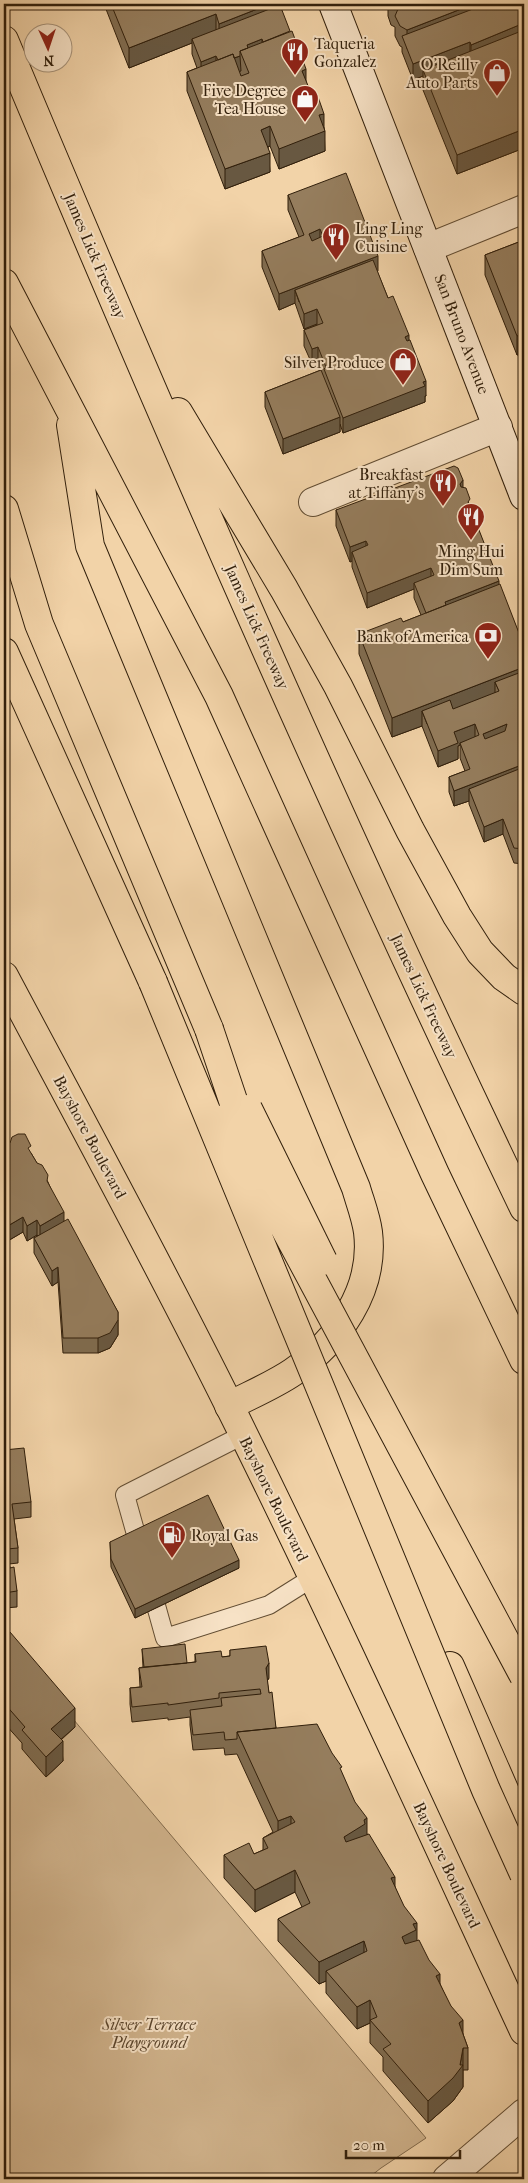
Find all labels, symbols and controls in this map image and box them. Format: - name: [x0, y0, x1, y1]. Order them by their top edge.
- north arrow: [22, 22, 72, 72]
- place label: Taqueria Gonzalez: [314, 34, 376, 71]
- restaurant icon: Taqueria Gonzalez: [280, 37, 310, 76]
- text: N: [43, 52, 54, 69]
- place label: O'Reilly Auto Parts: [405, 55, 478, 92]
- shop icon: O'Reilly Auto Parts: [482, 58, 512, 97]
- place label: Five Degree Tea House: [203, 81, 286, 118]
- shop icon: Five Degree Tea House: [290, 84, 320, 123]
- street label: James Lick Freeway: [59, 188, 130, 322]
- place label: Ling Ling Cuisine: [355, 219, 423, 256]
- restaurant icon: Ling Ling Cuisine: [321, 222, 351, 261]
- street label: San Bruno Avenue: [430, 271, 494, 397]
- shop icon: Silver Produce: [388, 347, 418, 386]
- place label: Silver Produce: [284, 353, 384, 372]
- place label: Breakfast at Tiffany's: [349, 465, 424, 502]
- restaurant icon: Breakfast at Tiffany's: [428, 468, 458, 507]
- restaurant icon: Ming Hui Dim Sum: [456, 502, 486, 541]
- place label: Ming Hui Dim Sum: [438, 542, 505, 579]
- street label: James Lick Freeway: [220, 560, 293, 693]
- bank icon: Bank of America: [473, 621, 503, 660]
- place label: Bank of America: [356, 627, 470, 646]
- street label: James Lick Freeway: [386, 929, 461, 1062]
- street label: Bayshore Boulevard: [49, 1072, 131, 1202]
- street label: Bayshore Boulevard: [235, 1433, 313, 1565]
- fuel station icon: Royal Gas: [157, 1520, 187, 1559]
- place label: Royal Gas: [191, 1526, 258, 1545]
- street label: Bayshore Boulevard: [409, 1799, 485, 1931]
- park label: Silver Terrace Playground: [101, 2015, 196, 2052]
- scale bar: [346, 2128, 459, 2160]
- text: 20 m: [353, 2136, 385, 2154]

